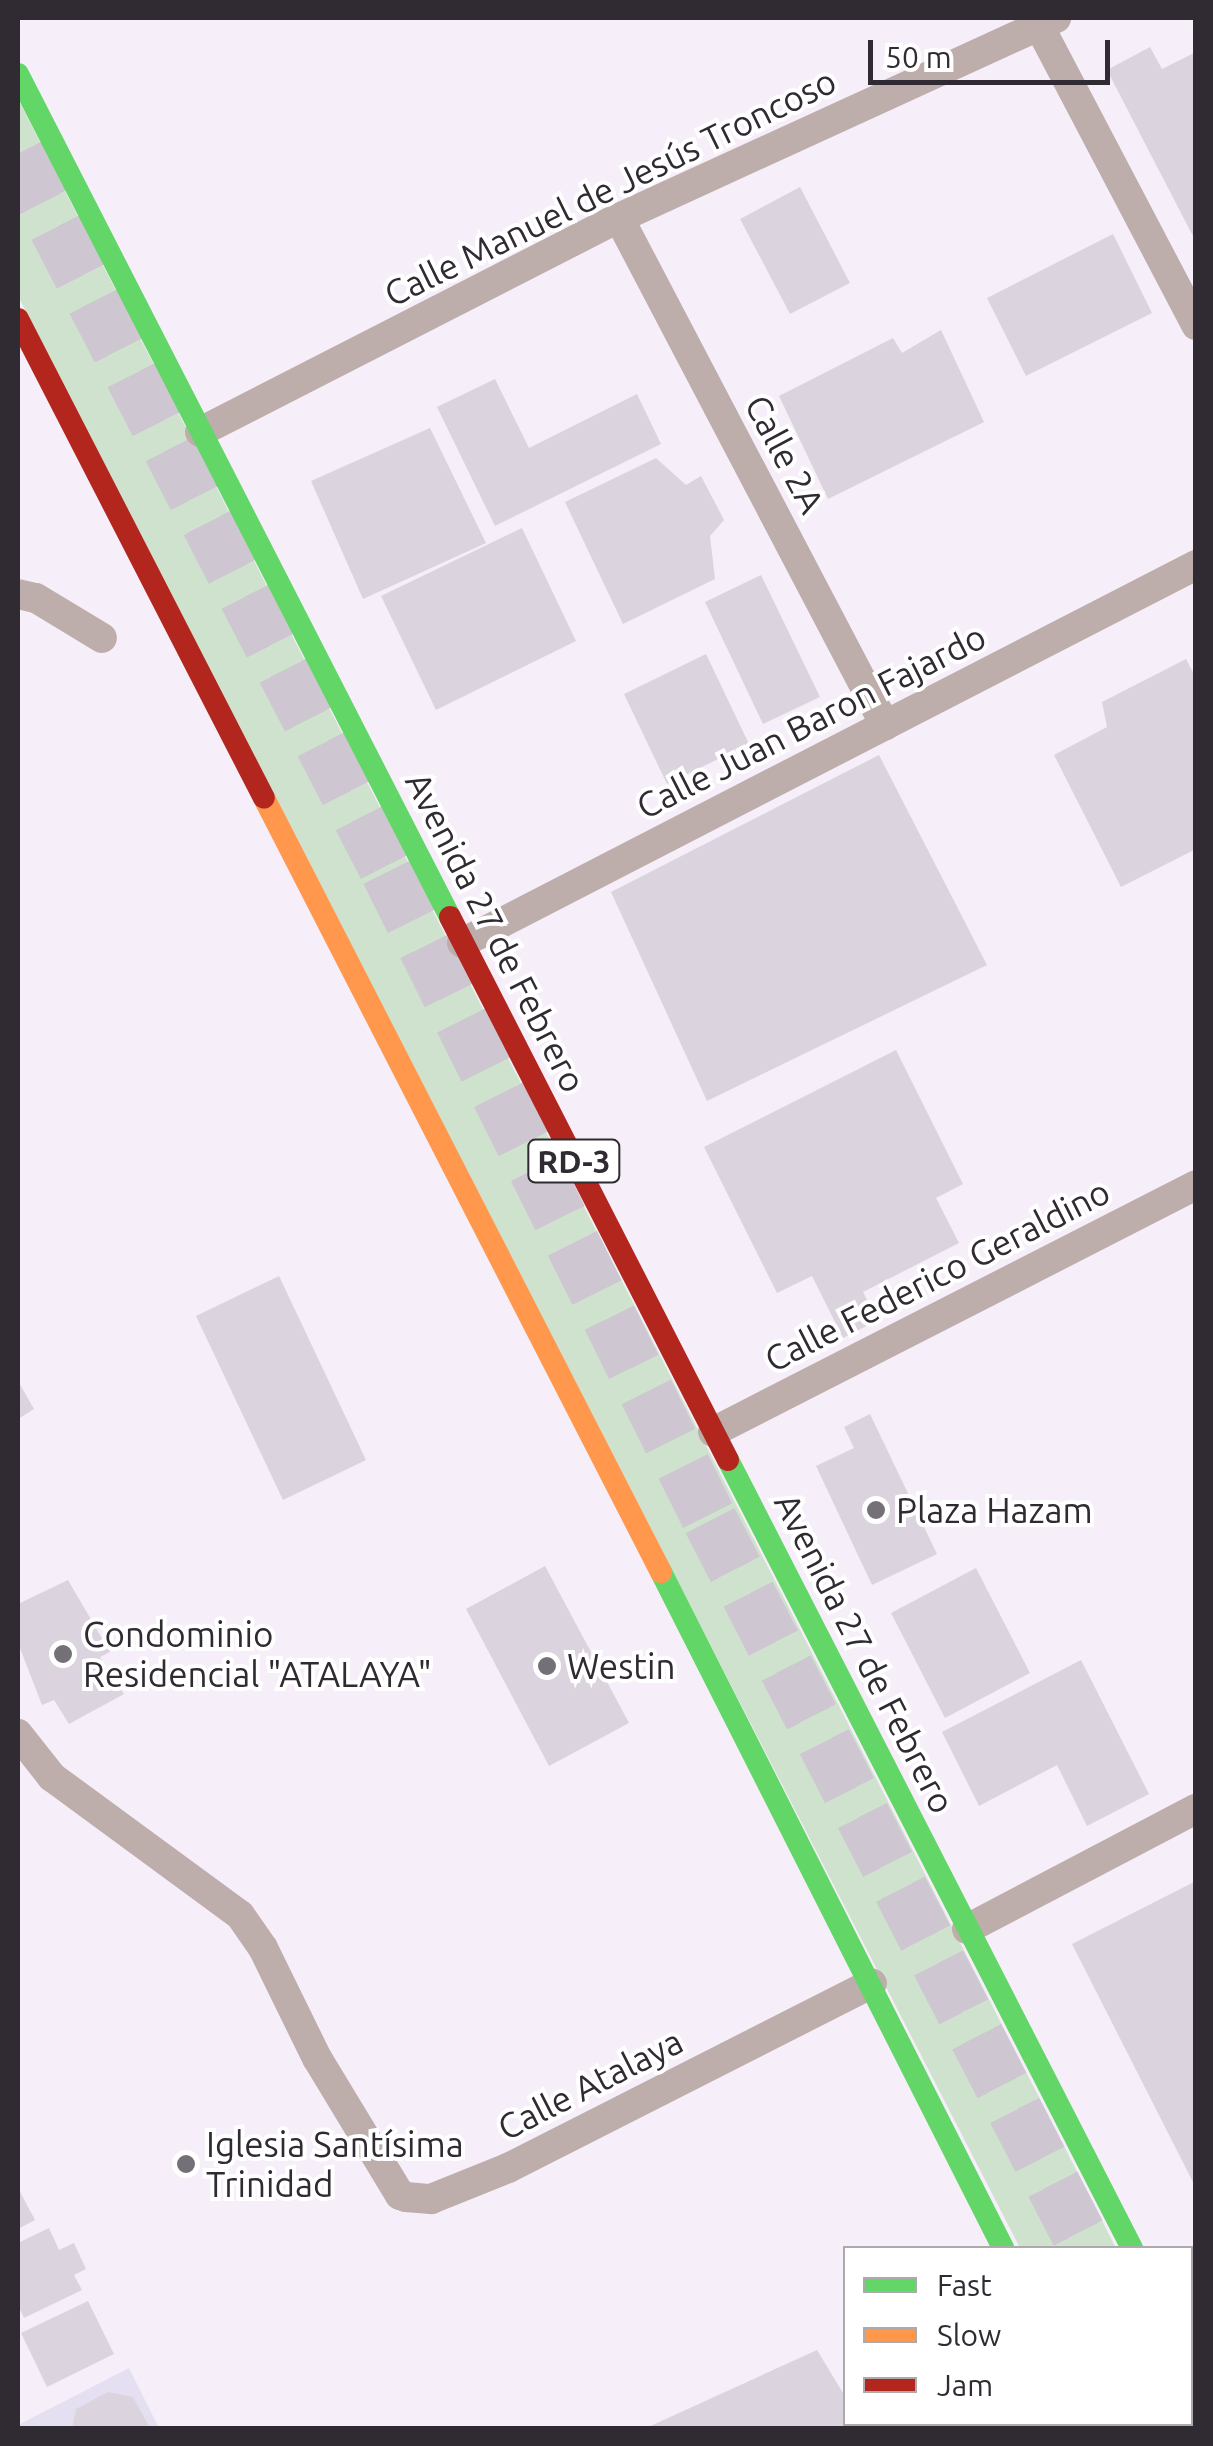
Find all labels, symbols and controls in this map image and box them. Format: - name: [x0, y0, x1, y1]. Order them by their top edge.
- scale bar: [873, 20, 1116, 82]
- text: 50 m: [885, 40, 952, 74]
- street label: Calle Manuel de Jesús Troncoso: [377, 59, 843, 315]
- street label: Calle 2A: [736, 388, 834, 520]
- street label: Calle Juan Baron Fajardo: [629, 615, 993, 827]
- street label: Avenida 27 de Febrero: [397, 765, 595, 1099]
- road number: RD-3: [526, 1134, 622, 1188]
- street label: Calle Federico Geraldino: [758, 1170, 1116, 1380]
- street label: Avenida 27 de Febrero: [766, 1486, 964, 1820]
- place label: Plaza Hazam: [896, 1489, 1093, 1531]
- marker: Plaza Hazam: [865, 1499, 887, 1521]
- place label: Condominio Residencial "ATALAYA": [83, 1613, 432, 1695]
- marker: Condominio Residencial "ATALAYA": [52, 1643, 74, 1665]
- place label: Westin: [567, 1645, 676, 1687]
- marker: Westin: [536, 1655, 558, 1677]
- street label: Calle Atalaya: [491, 2020, 689, 2148]
- place label: Iglesia Santísima Trinidad: [206, 2123, 464, 2205]
- marker: Iglesia Santísima Trinidad: [175, 2153, 197, 2175]
- legend: [843, 2246, 1193, 2426]
- text: Fast: [937, 2268, 992, 2302]
- text: Slow: [937, 2318, 1001, 2352]
- text: Jam: [937, 2368, 993, 2402]

